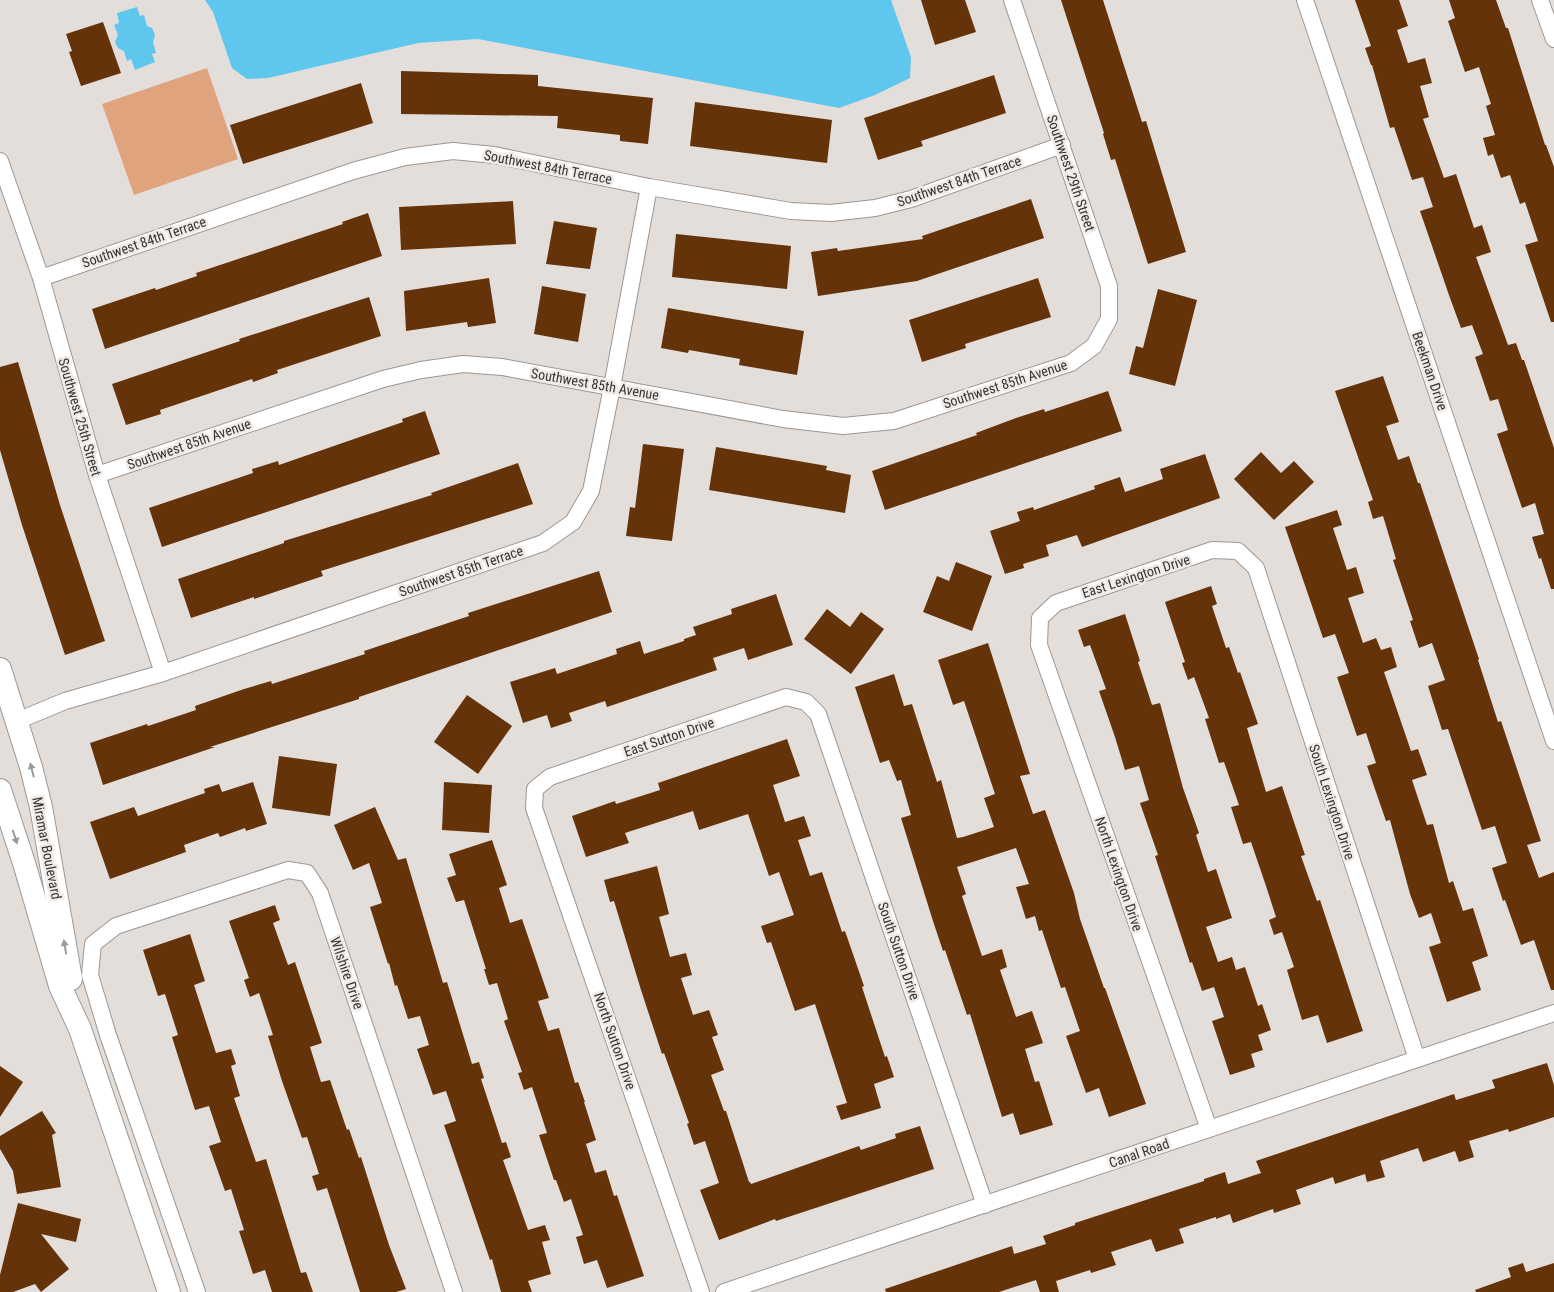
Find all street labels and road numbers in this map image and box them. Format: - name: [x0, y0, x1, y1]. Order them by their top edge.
- street label: Southwest 29th Street: [1044, 113, 1098, 233]
- street label: Southwest 84th Terrace: [483, 147, 614, 187]
- street label: Southwest 84th Terrace: [895, 152, 1024, 210]
- street label: Southwest 84th Terrace: [80, 213, 209, 271]
- street label: Beekman Drive: [1409, 330, 1451, 413]
- street label: Southwest 25th Street: [55, 356, 105, 478]
- street label: Southwest 85th Avenue: [941, 356, 1070, 412]
- street label: Southwest 85th Avenue: [530, 365, 661, 403]
- street label: Southwest 85th Avenue: [125, 415, 253, 473]
- street label: Southwest 85th Terrace: [397, 542, 526, 600]
- street label: East Lexington Drive: [1080, 551, 1192, 601]
- street label: East Sutton Drive: [622, 714, 717, 760]
- street label: South Lexington Drive: [1306, 742, 1358, 862]
- street label: Miramar Boulevard: [29, 795, 65, 901]
- street label: North Lexington Drive: [1092, 815, 1146, 934]
- street label: South Sutton Drive: [875, 900, 923, 1002]
- street label: Wilshire Drive: [327, 935, 367, 1012]
- street label: North Sutton Drive: [591, 990, 639, 1092]
- street label: Canal Road: [1107, 1135, 1171, 1171]

